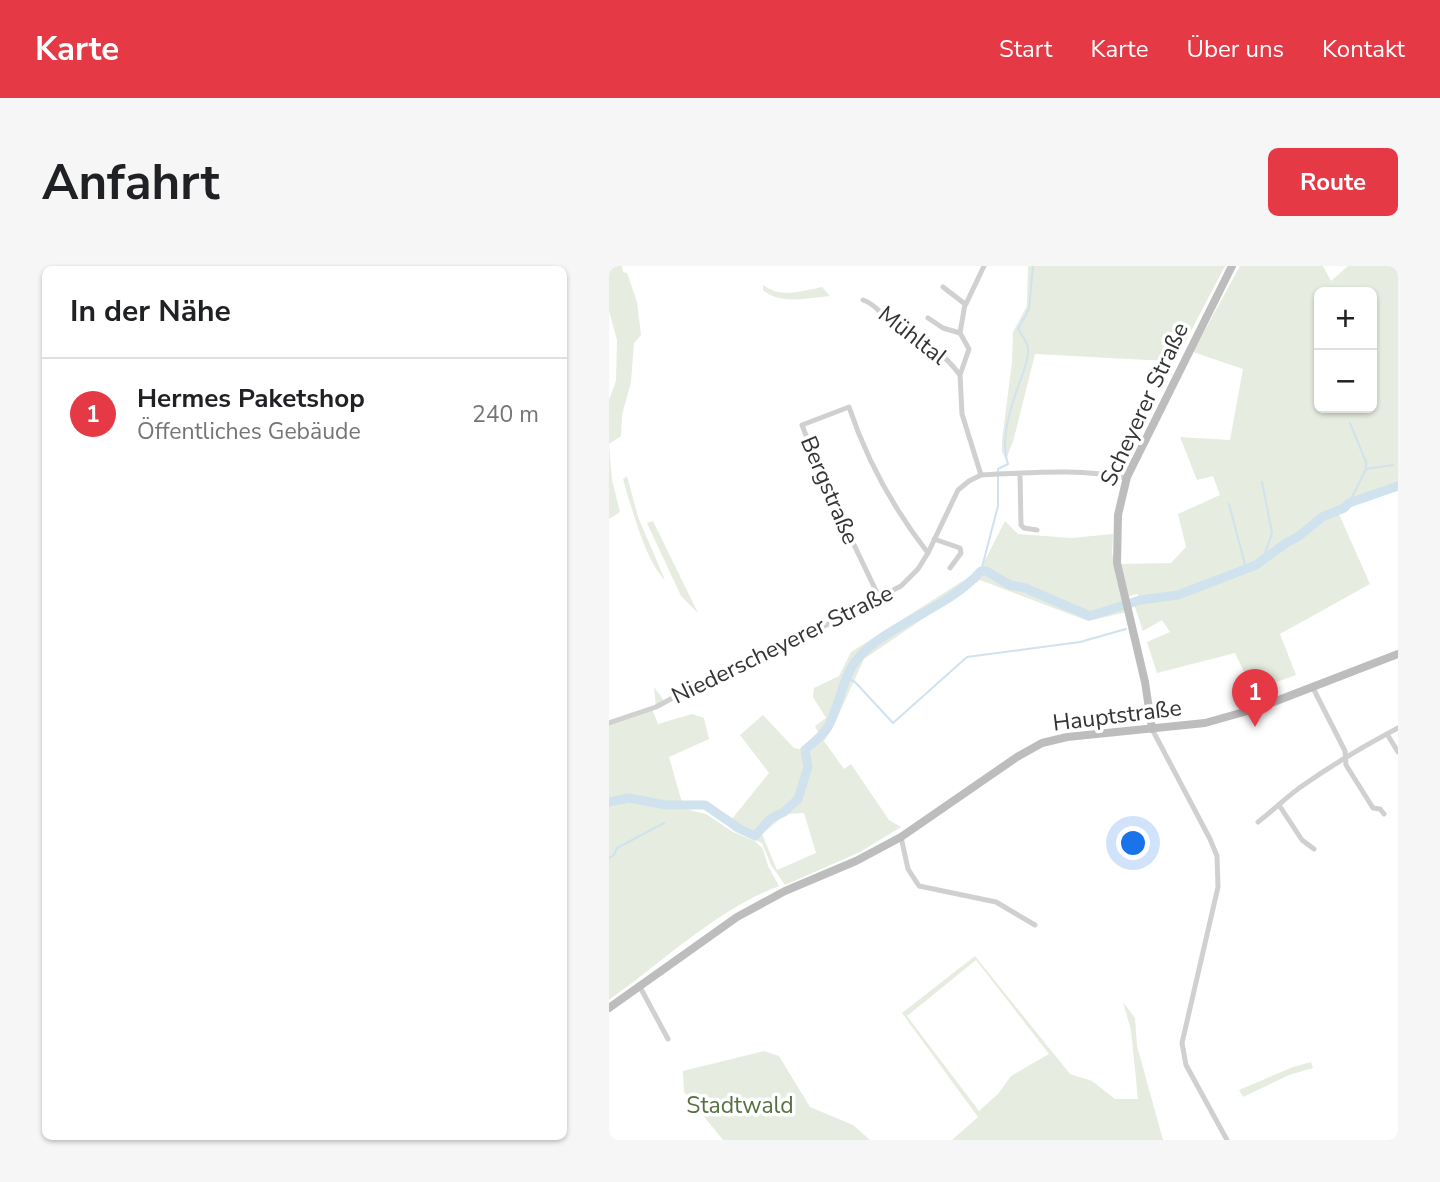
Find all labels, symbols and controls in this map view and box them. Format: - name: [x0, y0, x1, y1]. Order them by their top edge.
- text: Karte: [35, 27, 119, 72]
- text: Start: [999, 33, 1052, 65]
- text: Karte: [1090, 33, 1148, 65]
- text: Über uns: [1186, 33, 1284, 65]
- text: Kontakt: [1322, 33, 1405, 65]
- button: Route: [1268, 148, 1398, 216]
- text: Anfahrt: [42, 149, 220, 216]
- map controls: [1314, 287, 1377, 413]
- button: +: [1314, 287, 1377, 350]
- text: In der Nähe: [70, 291, 231, 332]
- street label: Mühltal: [872, 299, 954, 372]
- street label: Scheyerer Straße: [1093, 317, 1196, 491]
- button: −: [1314, 350, 1377, 413]
- text: Hermes Paketshop: [137, 381, 365, 416]
- text: 1: [86, 399, 100, 430]
- text: 240 m: [472, 399, 539, 430]
- text: Öffentliches Gebäude: [137, 416, 361, 447]
- street label: Bergstraße: [793, 431, 866, 549]
- street label: Niederscheyerer Straße: [666, 577, 898, 712]
- pin: 1: [1232, 669, 1278, 727]
- street label: Hauptstraße: [1051, 692, 1183, 739]
- your location: [1116, 826, 1150, 860]
- park label: Stadtwald: [686, 1090, 794, 1121]

